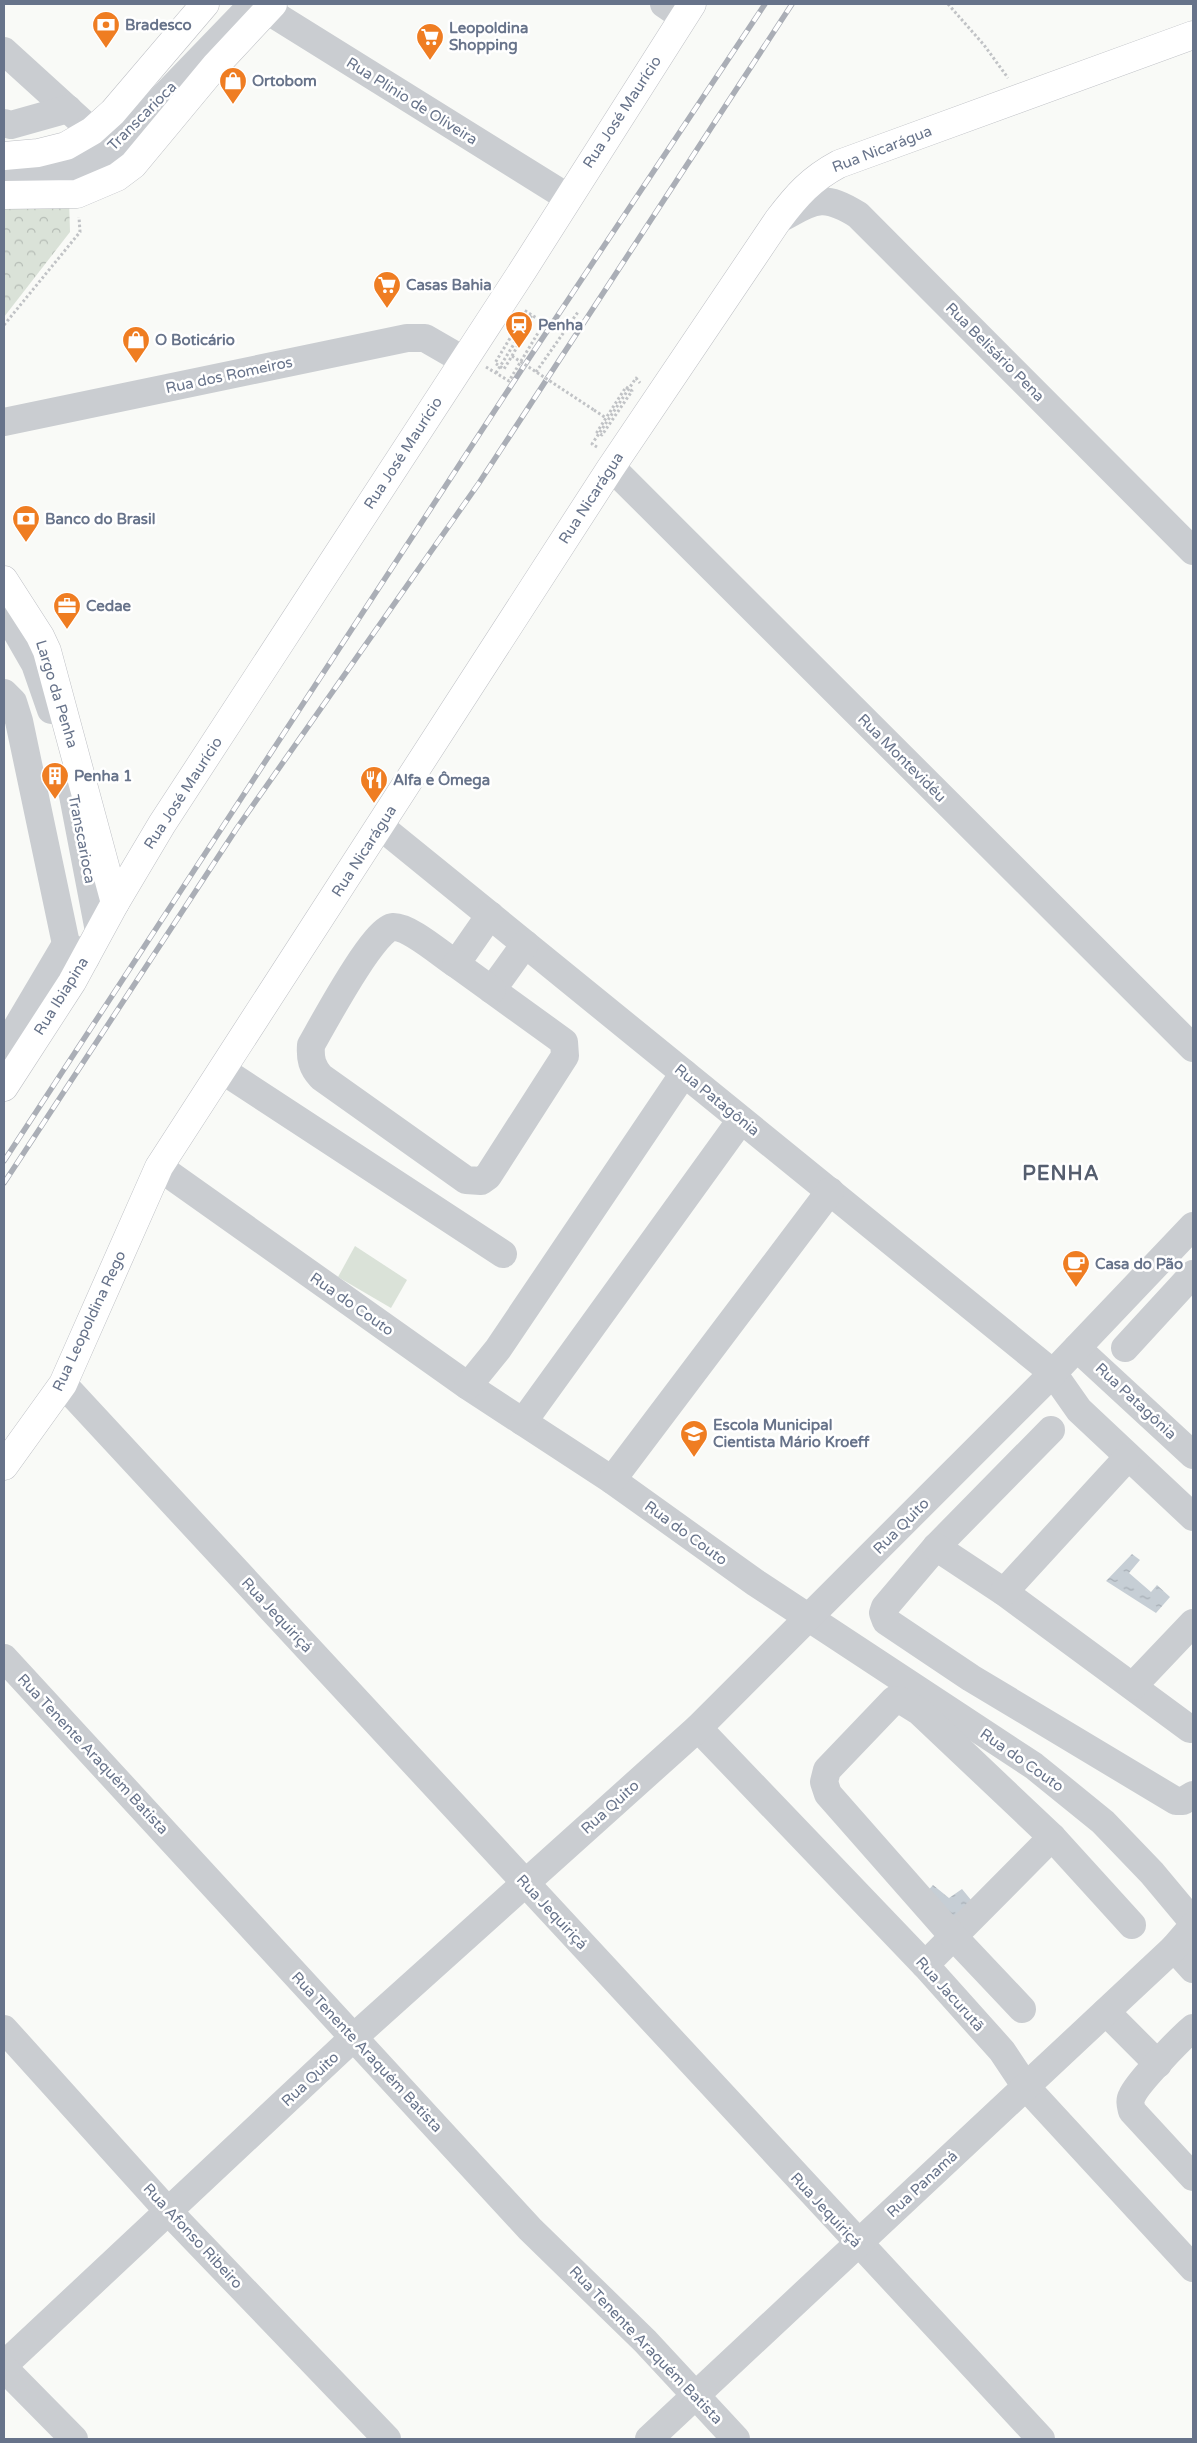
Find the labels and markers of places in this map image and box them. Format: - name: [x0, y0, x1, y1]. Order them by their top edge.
- bank icon: Bradesco: [91, 10, 121, 49]
- place label: Bradesco: [125, 16, 192, 34]
- place label: Leopoldina Shopping: [449, 19, 528, 55]
- supermarket icon: Leopoldina Shopping: [415, 22, 445, 61]
- shop icon: Ortobom: [218, 66, 248, 105]
- place label: Ortobom: [252, 72, 317, 90]
- supermarket icon: Casas Bahia: [372, 270, 402, 309]
- place label: Casas Bahia: [406, 276, 492, 294]
- station icon: Penha: [504, 310, 534, 349]
- place label: Penha: [538, 316, 583, 334]
- shop icon: O Boticário: [121, 325, 151, 364]
- place label: O Boticário: [155, 331, 235, 349]
- bank icon: Banco do Brasil: [11, 504, 41, 543]
- place label: Banco do Brasil: [45, 510, 156, 528]
- office icon: Cedae: [52, 591, 82, 630]
- place label: Cedae: [86, 597, 132, 615]
- building icon: Penha 1: [40, 761, 70, 800]
- restaurant icon: Alfa e Ômega: [359, 765, 389, 804]
- place label: Penha 1: [74, 767, 132, 785]
- place label: Alfa e Ômega: [393, 771, 490, 790]
- cafe icon: Casa do Pão: [1061, 1249, 1091, 1288]
- place label: Casa do Pão: [1095, 1255, 1183, 1273]
- place label: Escola Municipal Cientista Mário Kroeff: [713, 1416, 870, 1451]
- school or university icon: Escola Municipal Cientista Mário Kroeff: [679, 1419, 709, 1458]

